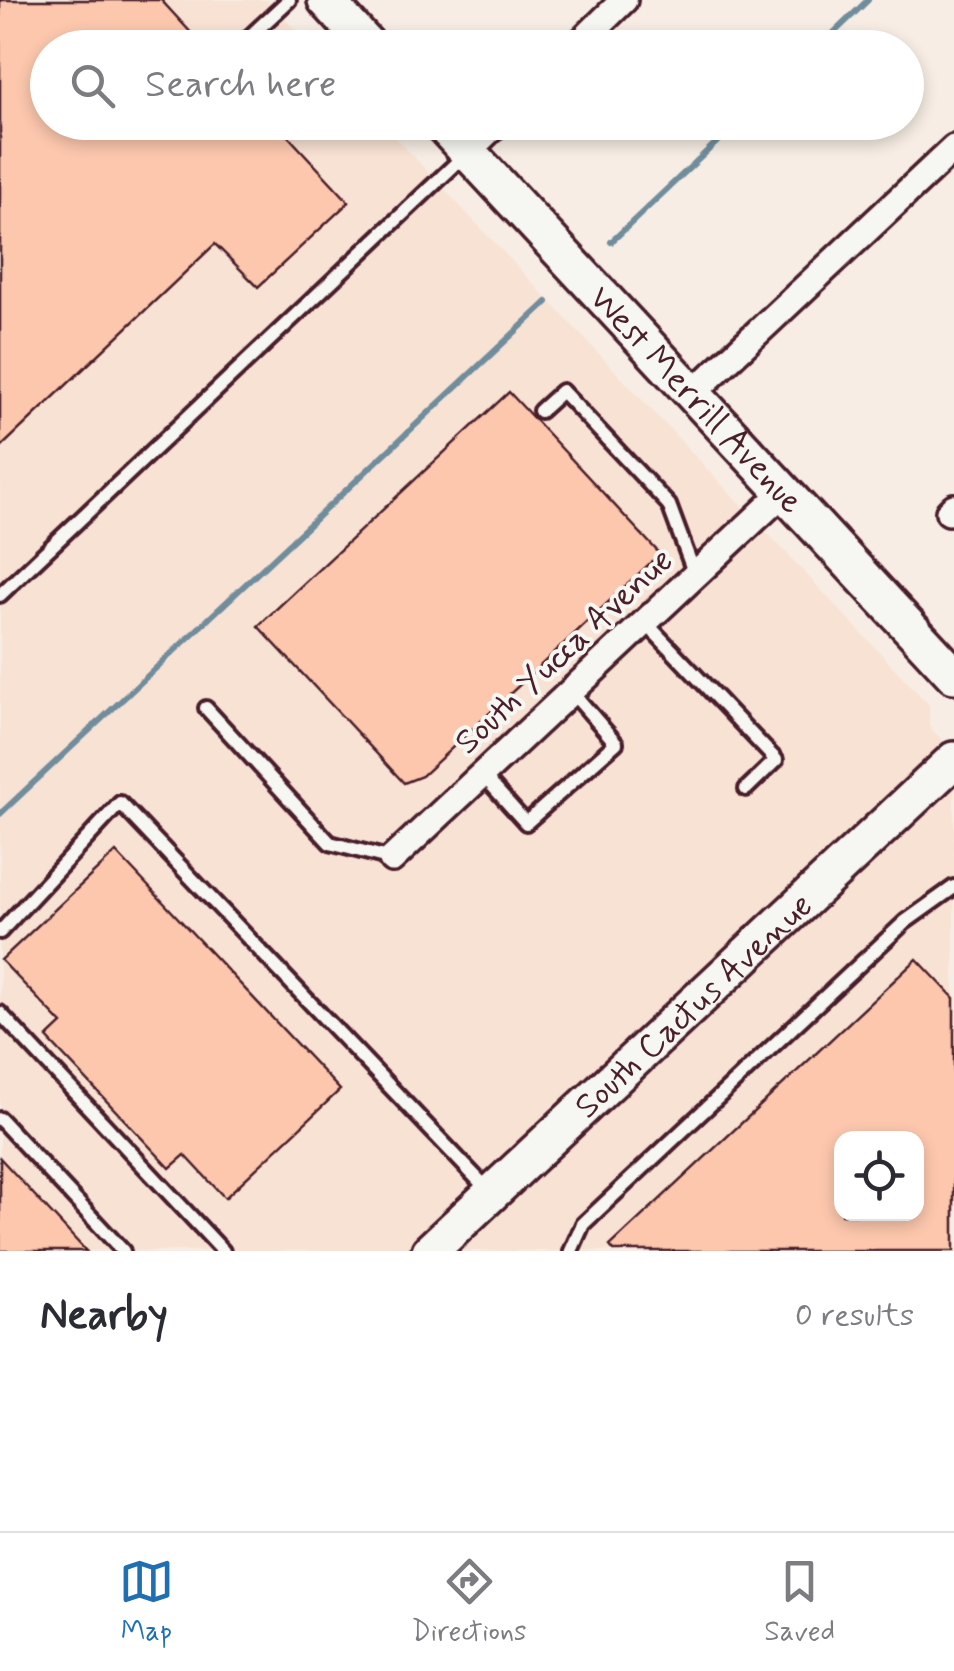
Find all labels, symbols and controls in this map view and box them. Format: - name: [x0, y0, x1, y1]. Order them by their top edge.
- search box: [30, 30, 924, 140]
- icon: search: [65, 58, 120, 113]
- text: Search here: [145, 61, 336, 110]
- street label: West Merrill Avenue: [578, 276, 813, 524]
- street label: South Yucca Avenue: [445, 538, 684, 765]
- street label: South Cactus Avenue: [565, 883, 823, 1129]
- map controls: [834, 1131, 924, 1221]
- button: locate: [834, 1131, 924, 1221]
- text: Nearby: [40, 1289, 168, 1344]
- text: 0 results: [795, 1295, 914, 1337]
- tab: Map: [119, 1554, 174, 1651]
- tab: Directions: [412, 1554, 527, 1651]
- tab: Saved: [764, 1554, 835, 1651]

